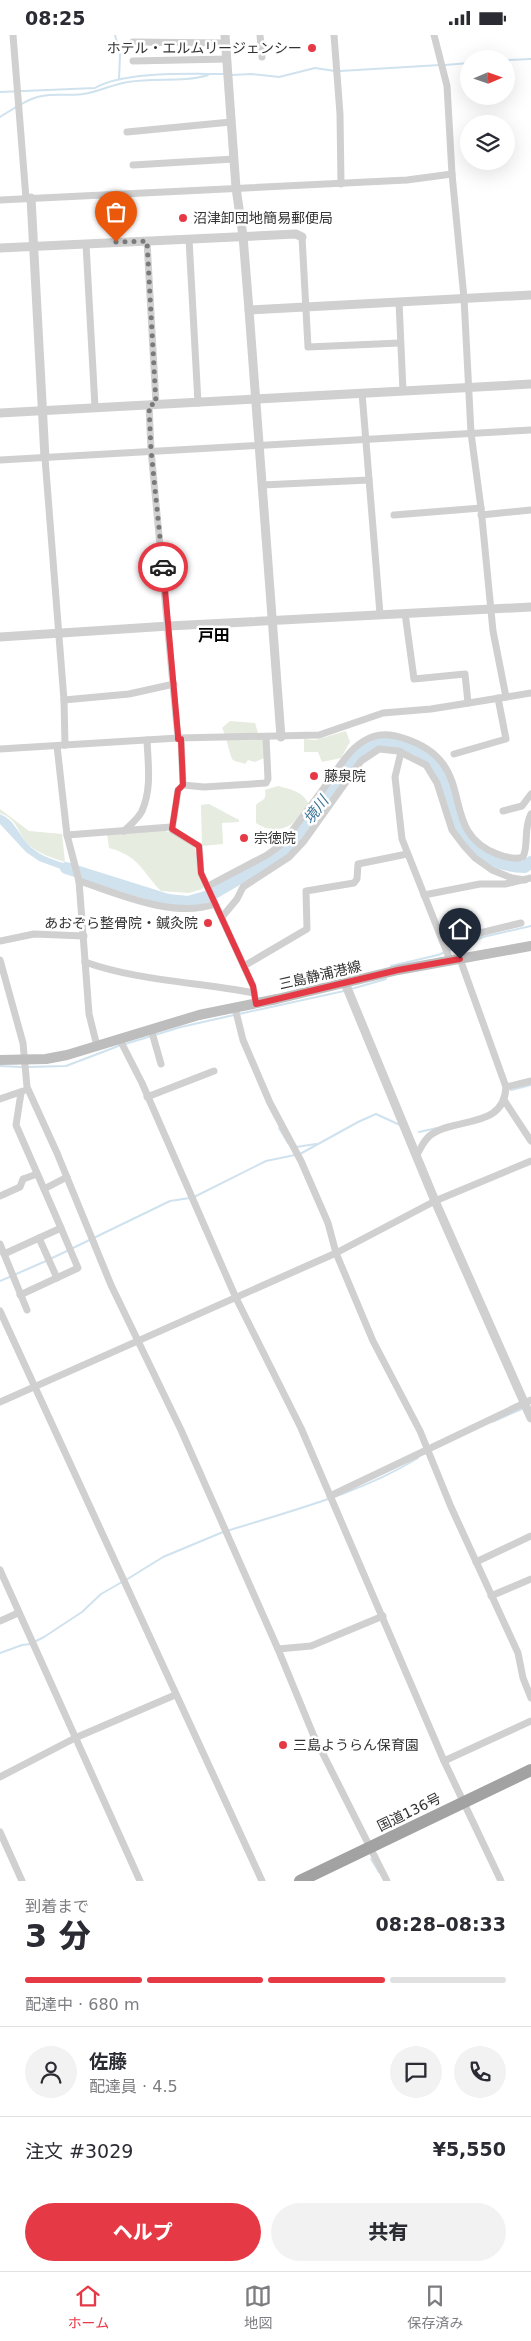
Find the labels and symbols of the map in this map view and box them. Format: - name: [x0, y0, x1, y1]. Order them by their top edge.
- place label: ホテル・エルムリージェンシー: [107, 40, 302, 56]
- marker: ホテル・エルムリージェンシー: [306, 42, 318, 54]
- north arrow: [460, 50, 515, 105]
- pin: [95, 191, 137, 242]
- place label: 沼津卸団地簡易郵便局: [193, 210, 333, 226]
- marker: 沼津卸団地簡易郵便局: [177, 212, 189, 224]
- courier: [138, 542, 188, 592]
- district label: 戸田: [198, 626, 230, 645]
- place label: 藤泉院: [324, 768, 366, 784]
- marker: 藤泉院: [308, 770, 320, 782]
- water label: 境川: [300, 791, 333, 827]
- place label: 宗徳院: [254, 830, 296, 846]
- marker: 宗徳院: [238, 832, 250, 844]
- pin: [439, 908, 481, 959]
- place label: あおぞら整骨院・鍼灸院: [44, 915, 198, 931]
- marker: あおぞら整骨院・鍼灸院: [202, 917, 214, 929]
- street label: 三島静浦港線: [277, 958, 363, 992]
- place label: 三島ようらん保育園: [293, 1737, 419, 1753]
- marker: 三島ようらん保育園: [277, 1739, 289, 1751]
- street label: 国道136号: [375, 1790, 443, 1834]

